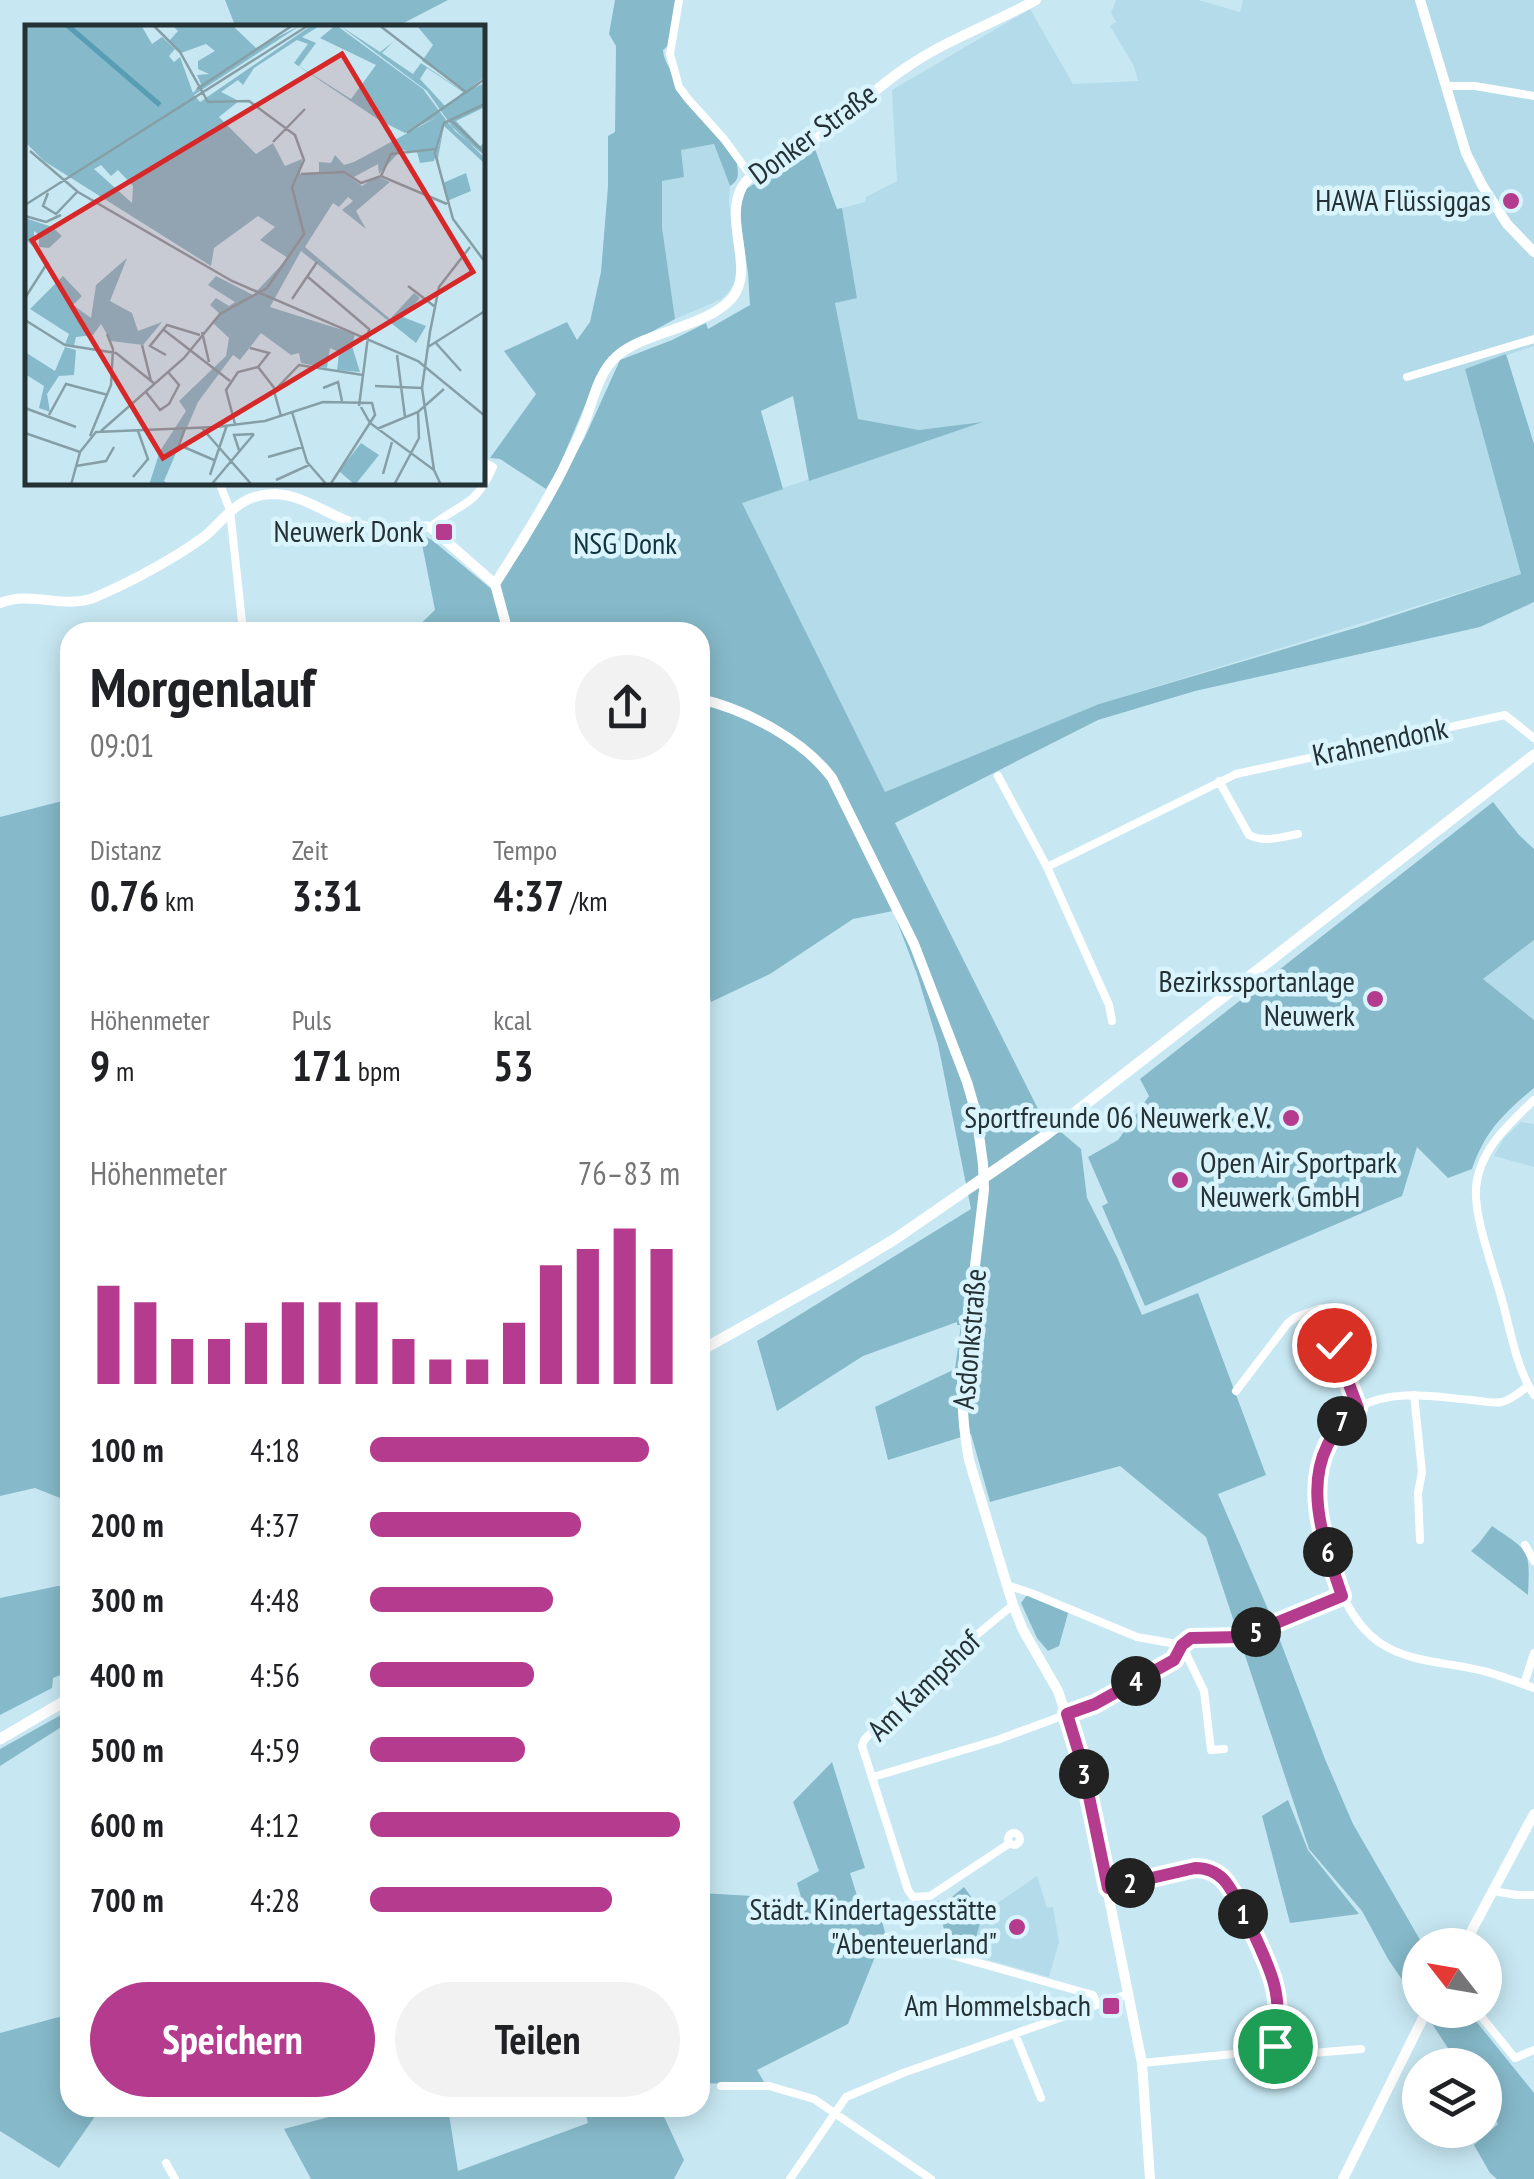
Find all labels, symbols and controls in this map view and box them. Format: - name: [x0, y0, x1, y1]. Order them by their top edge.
- inset map: [25, 25, 485, 485]
- street label: Donker Straße: [741, 73, 884, 192]
- place label: HAWA Flüssiggas: [1315, 180, 1491, 219]
- marker: HAWA Flüssiggas: [1500, 190, 1522, 212]
- place label: Neuwerk Donk: [274, 511, 424, 550]
- marker: Neuwerk Donk: [433, 521, 455, 543]
- park label: NSG Donk: [573, 523, 677, 562]
- text: Morgenlauf: [90, 651, 315, 722]
- button: share: [575, 655, 680, 760]
- street label: Krahnendonk: [1309, 707, 1451, 774]
- text: 09:01: [90, 724, 154, 766]
- text: Distanz: [90, 831, 162, 868]
- text: Zeit: [292, 831, 328, 868]
- text: Tempo: [493, 831, 557, 868]
- text: 0.76: [90, 868, 159, 923]
- text: 3:31: [292, 868, 362, 923]
- text: 4:37: [493, 868, 564, 923]
- text: km: [159, 882, 194, 919]
- text: /km: [564, 882, 607, 919]
- place label: Bezirkssportanlage Neuwerk: [1159, 961, 1355, 1034]
- marker: Bezirkssportanlage Neuwerk: [1364, 988, 1386, 1010]
- text: Höhenmeter: [90, 1001, 210, 1038]
- text: Puls: [292, 1001, 332, 1038]
- text: kcal: [493, 1001, 532, 1038]
- text: 9: [90, 1038, 110, 1093]
- text: 171: [292, 1038, 352, 1093]
- text: 53: [493, 1038, 533, 1093]
- text: m: [110, 1052, 134, 1089]
- text: bpm: [352, 1052, 400, 1089]
- place label: Sportfreunde 06 Neuwerk e.V.: [964, 1097, 1271, 1136]
- marker: Sportfreunde 06 Neuwerk e.V.: [1280, 1107, 1302, 1129]
- place label: Open Air Sportpark Neuwerk GmbH: [1200, 1142, 1397, 1215]
- text: Höhenmeter: [90, 1152, 227, 1194]
- text: 76–83 m: [578, 1152, 680, 1194]
- marker: Open Air Sportpark Neuwerk GmbH: [1169, 1169, 1191, 1191]
- street label: Asdonkstraße: [943, 1267, 994, 1411]
- pin: [1292, 1303, 1377, 1388]
- icon: check: [1307, 1318, 1362, 1373]
- pin: 7: [1317, 1396, 1367, 1446]
- text: 7: [1335, 1402, 1349, 1439]
- text: 100 m: [90, 1429, 164, 1471]
- text: 4:18: [250, 1429, 300, 1471]
- text: 200 m: [90, 1504, 164, 1546]
- text: 4:37: [250, 1504, 300, 1546]
- pin: 6: [1303, 1527, 1353, 1577]
- text: 6: [1321, 1533, 1335, 1570]
- text: 300 m: [90, 1579, 164, 1621]
- text: 4:48: [250, 1579, 300, 1621]
- pin: 5: [1231, 1607, 1281, 1657]
- text: 5: [1249, 1613, 1263, 1650]
- street label: Am Kampshof: [858, 1620, 989, 1748]
- text: 400 m: [90, 1654, 164, 1696]
- text: 4:56: [250, 1654, 300, 1696]
- pin: 4: [1111, 1656, 1161, 1706]
- text: 4: [1129, 1662, 1143, 1699]
- text: 500 m: [90, 1729, 164, 1771]
- text: 4:59: [250, 1729, 300, 1771]
- pin: 3: [1059, 1749, 1109, 1799]
- text: 3: [1077, 1755, 1091, 1792]
- text: 600 m: [90, 1804, 164, 1846]
- text: 4:12: [250, 1804, 300, 1846]
- pin: 2: [1105, 1858, 1155, 1908]
- text: 2: [1123, 1864, 1137, 1901]
- text: 700 m: [90, 1879, 164, 1921]
- text: 4:28: [250, 1879, 300, 1921]
- place label: Städt. Kindertagesstätte "Abenteuerland": [749, 1889, 997, 1962]
- pin: 1: [1218, 1889, 1268, 1939]
- text: 1: [1236, 1895, 1250, 1932]
- marker: Städt. Kindertagesstätte "Abenteuerland": [1006, 1916, 1028, 1938]
- north arrow: [1402, 1928, 1502, 2028]
- map controls: [1402, 1928, 1502, 2148]
- button: Speichern: [90, 1982, 375, 2097]
- button: Teilen: [395, 1982, 680, 2097]
- place label: Am Hommelsbach: [904, 1985, 1091, 2024]
- marker: Am Hommelsbach: [1100, 1995, 1122, 2017]
- pin: [1233, 2004, 1318, 2089]
- icon: arrive: [1248, 2019, 1303, 2074]
- button: layers: [1402, 2048, 1502, 2148]

